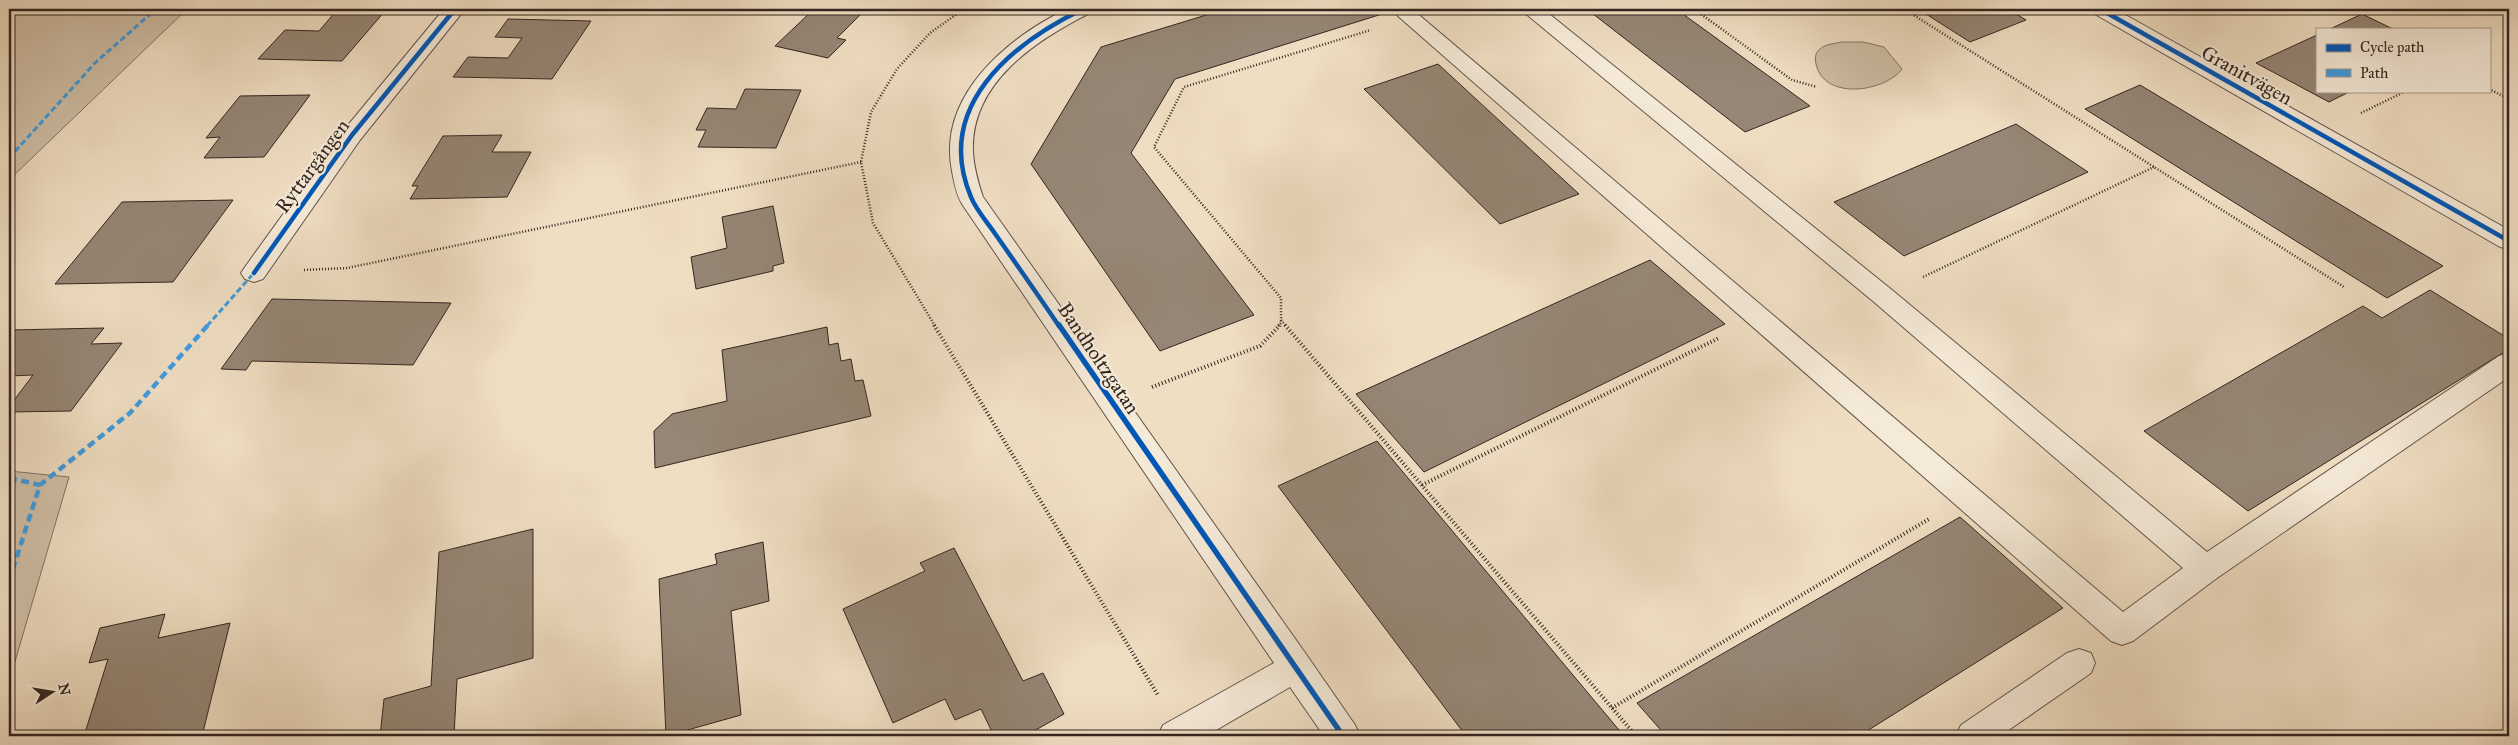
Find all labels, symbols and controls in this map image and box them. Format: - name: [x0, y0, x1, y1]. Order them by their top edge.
- legend: [2316, 28, 2490, 92]
- text: Cycle path: [2360, 38, 2425, 56]
- street label: Granitvägen: [2197, 40, 2297, 111]
- text: Path: [2360, 64, 2389, 82]
- street label: Ryttargången: [270, 114, 355, 218]
- street label: Bandholtzgatan: [1052, 298, 1145, 419]
- north arrow: [28, 668, 78, 718]
- text: N: [55, 682, 74, 697]

